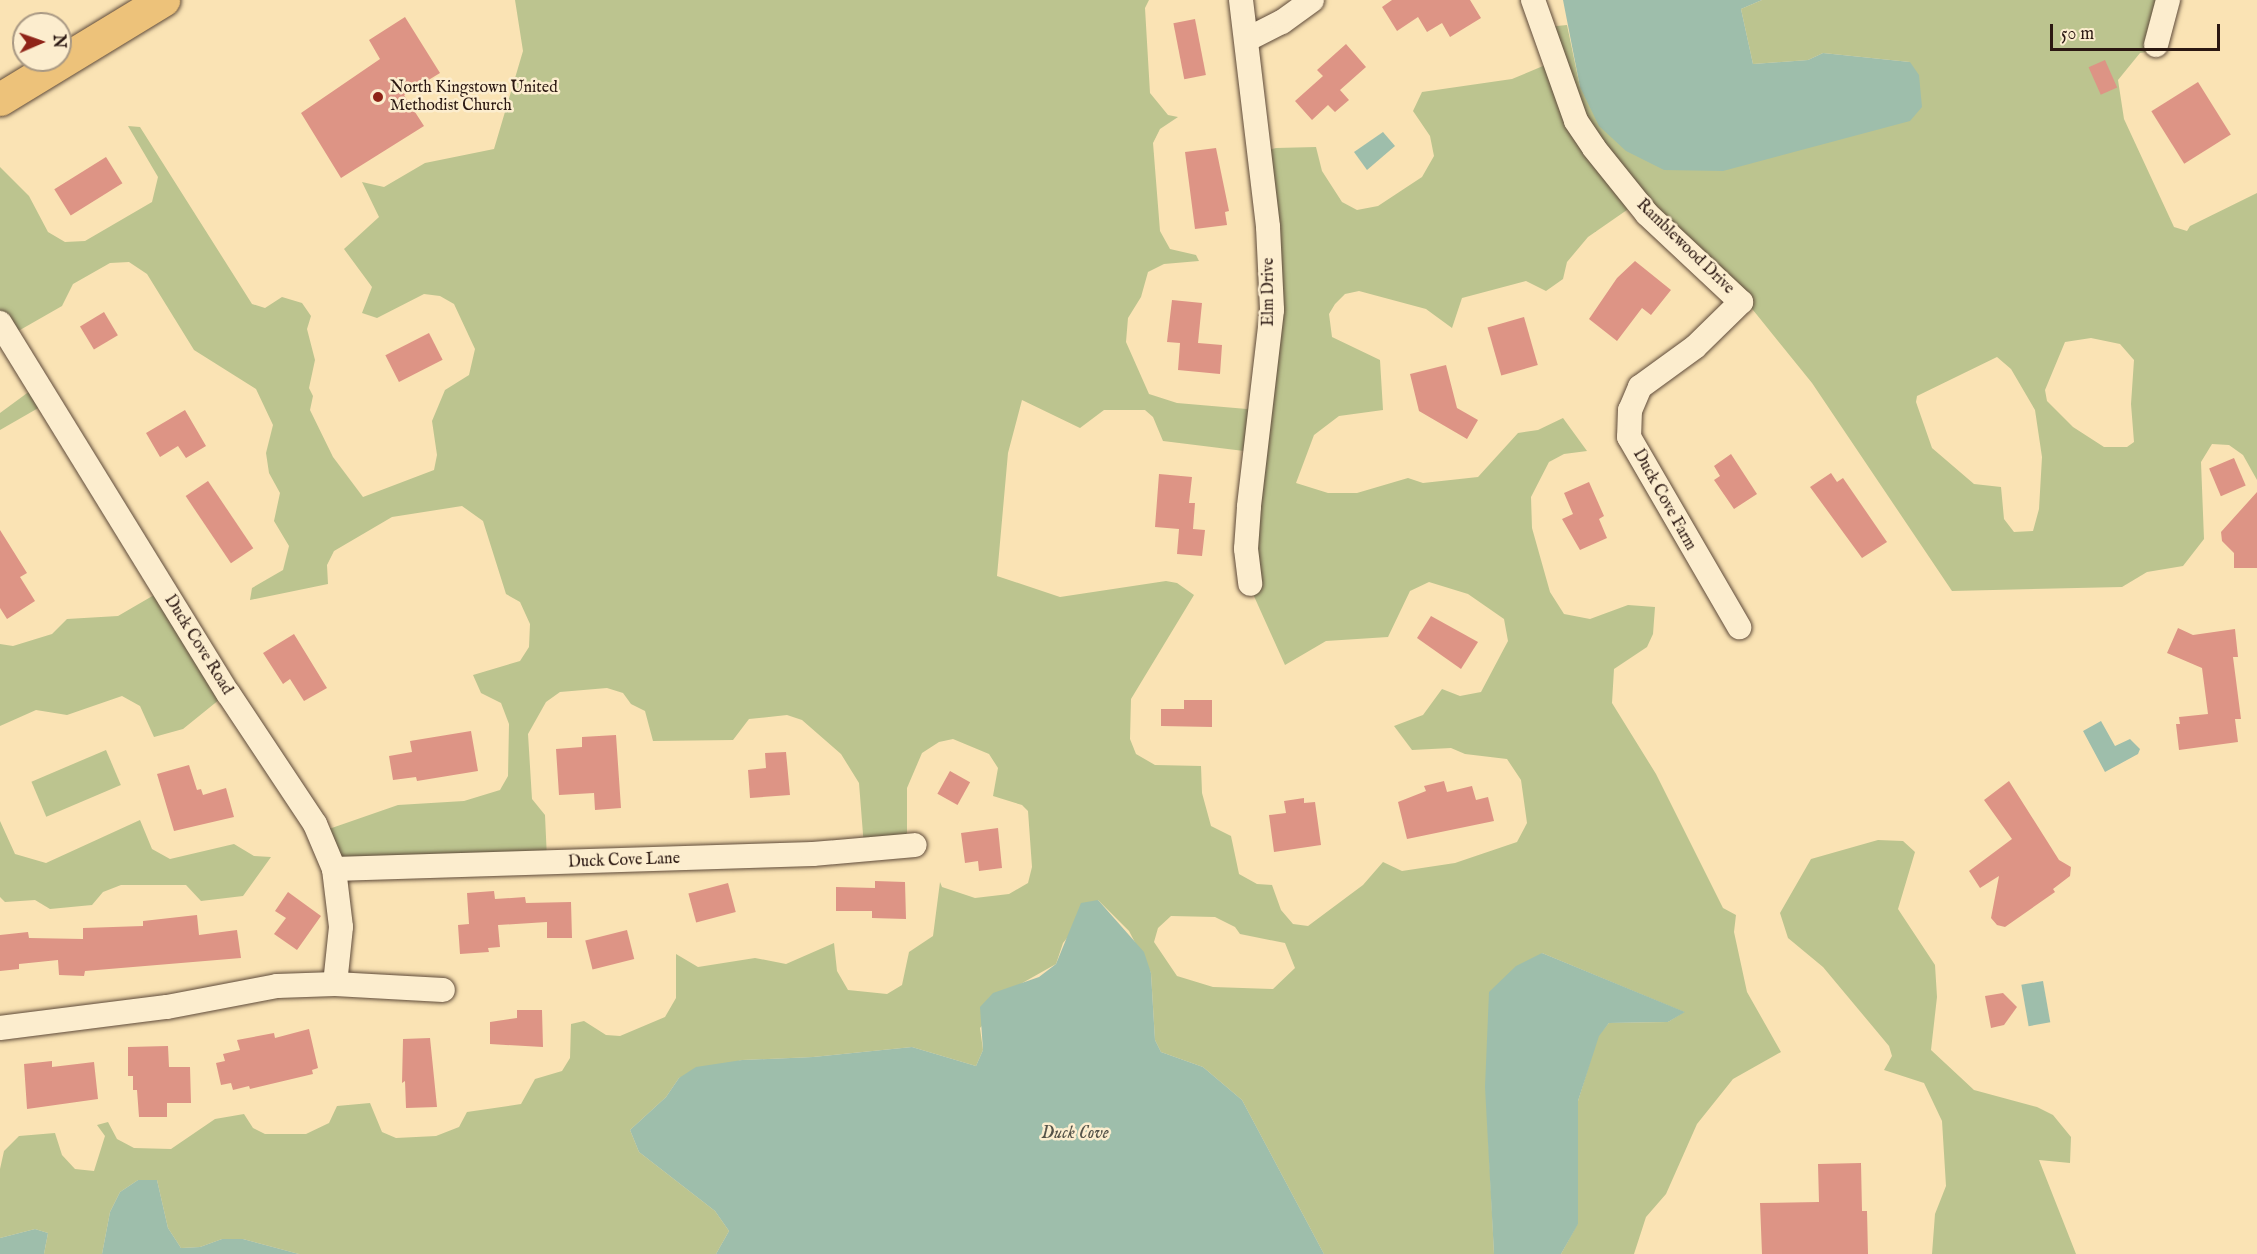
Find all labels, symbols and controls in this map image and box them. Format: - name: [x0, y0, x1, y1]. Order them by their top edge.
- north arrow: [12, 12, 72, 72]
- scale bar: [2053, 12, 2222, 50]
- text: 50 m: [2061, 23, 2094, 46]
- text: N: [48, 34, 68, 49]
- place label: North Kingstown United Methodist Church: [390, 78, 558, 116]
- marker: North Kingstown United Methodist Church: [371, 90, 385, 104]
- street label: Ramblewood Drive: [1632, 196, 1738, 298]
- street label: Elm Drive: [1259, 258, 1279, 326]
- street label: Duck Cove Farm: [1628, 446, 1700, 554]
- street label: Duck Cove Road: [160, 592, 236, 698]
- street label: Duck Cove Lane: [568, 849, 680, 873]
- water label: Duck Cove: [1041, 1123, 1109, 1145]

